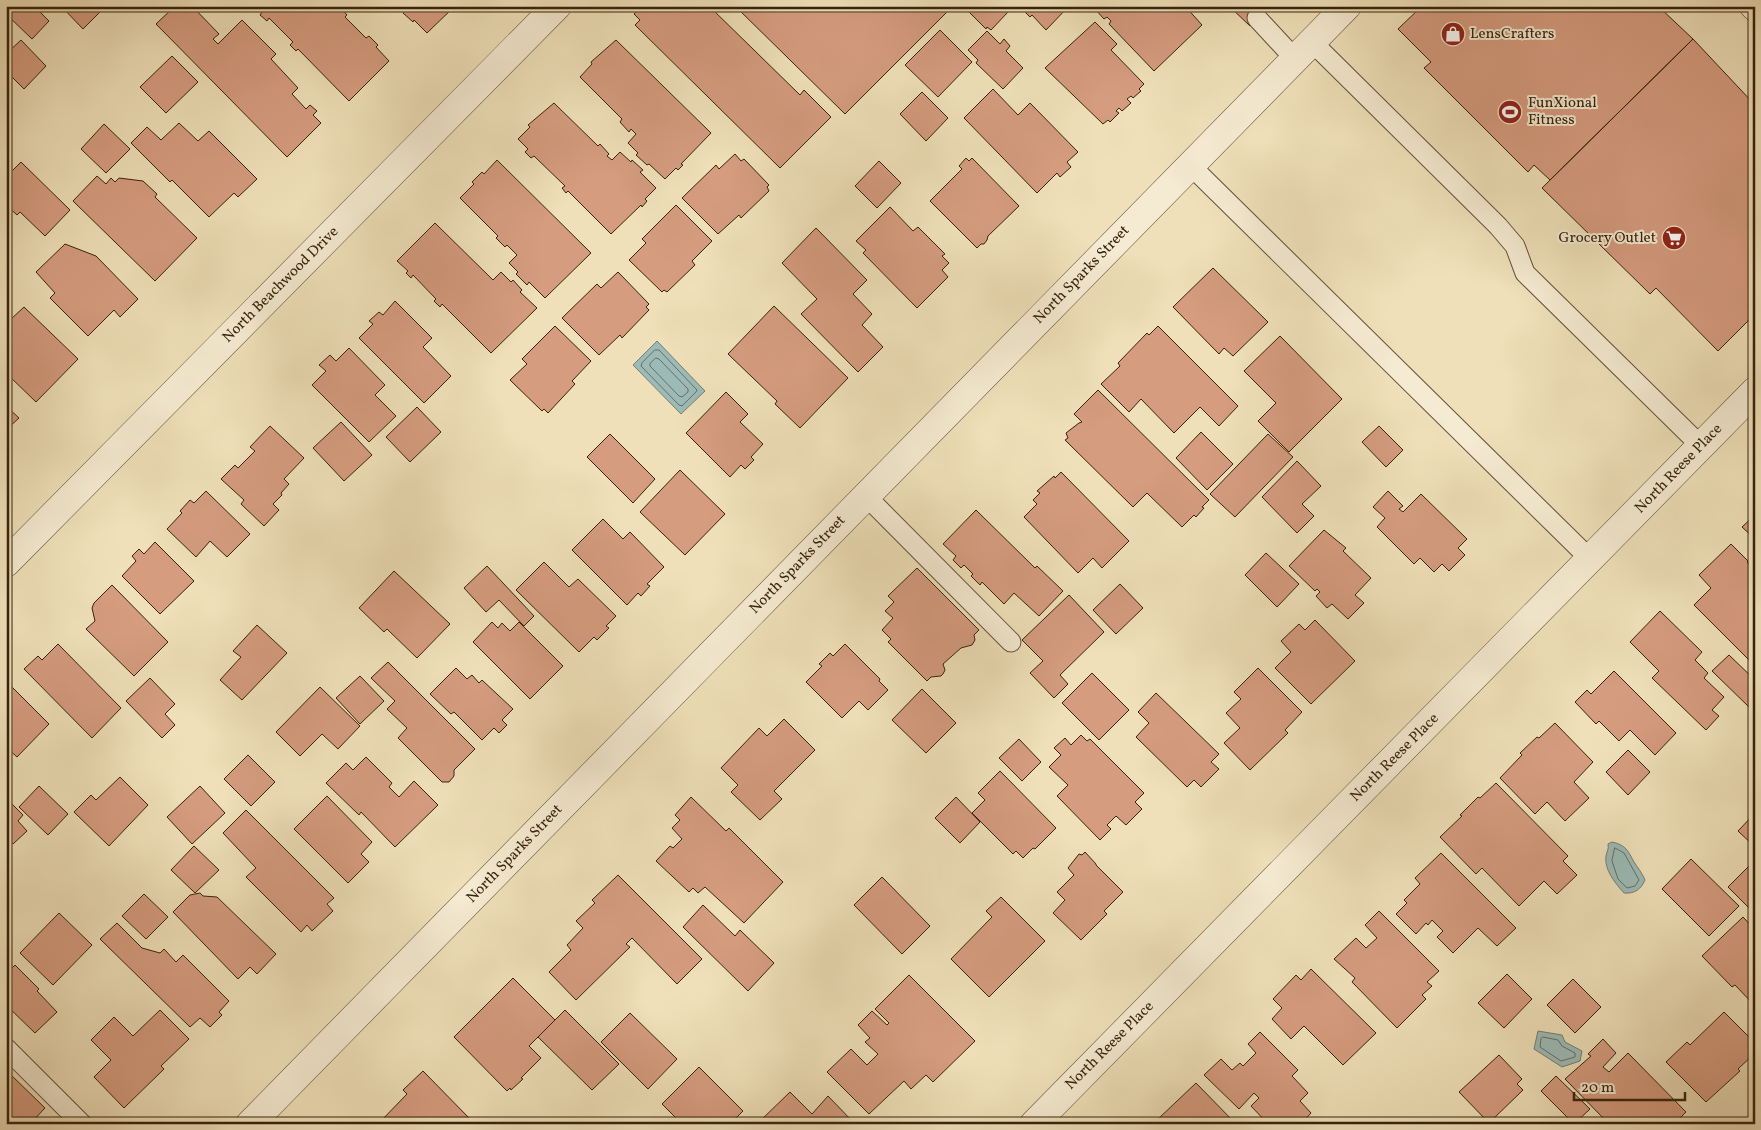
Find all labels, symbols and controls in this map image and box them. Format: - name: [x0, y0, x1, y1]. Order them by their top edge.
- shop icon: LensCrafters: [1440, 21, 1466, 47]
- place label: LensCrafters: [1470, 24, 1554, 45]
- place label: FunXional Fitness: [1528, 93, 1597, 131]
- sports icon: FunXional Fitness: [1497, 99, 1523, 125]
- street label: North Sparks Street: [1029, 221, 1135, 329]
- street label: North Beachwood Drive: [218, 222, 344, 348]
- supermarket icon: Grocery Outlet: [1661, 225, 1687, 251]
- place label: Grocery Outlet: [1558, 228, 1656, 249]
- street label: North Reese Place: [1631, 419, 1727, 519]
- street label: North Sparks Street: [745, 511, 851, 619]
- street label: North Reese Place: [1346, 709, 1444, 807]
- street label: North Sparks Street: [462, 800, 568, 908]
- street label: North Reese Place: [1061, 997, 1159, 1095]
- scale bar: [1574, 1070, 1685, 1102]
- text: 20 m: [1581, 1078, 1614, 1099]

